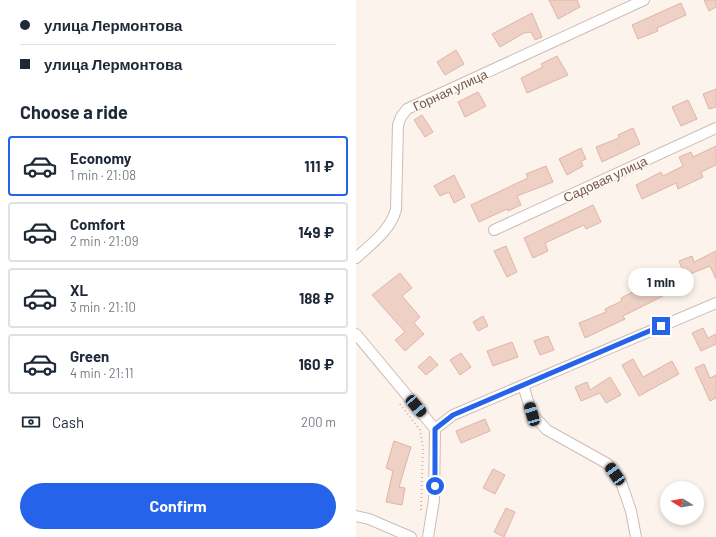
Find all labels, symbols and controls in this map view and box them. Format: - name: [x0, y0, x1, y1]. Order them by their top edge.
- text: улица Лермонтова: [44, 16, 182, 34]
- text: улица Лермонтова: [44, 55, 182, 73]
- street label: Горная улица: [410, 65, 491, 114]
- text: Choose a ride: [20, 101, 128, 123]
- icon: car: [22, 148, 58, 184]
- text: Economy: [70, 149, 131, 167]
- street label: Садовая улица: [560, 152, 650, 205]
- text: 111 ₽: [304, 157, 334, 175]
- text: 1 min · 21:08: [70, 167, 136, 183]
- icon: car: [22, 214, 58, 250]
- text: Comfort: [70, 215, 125, 233]
- text: 149 ₽: [298, 223, 334, 241]
- text: 2 min · 21:09: [70, 233, 138, 249]
- callout: 1 min: [628, 268, 694, 296]
- text: 1 min: [647, 274, 675, 290]
- icon: car: [22, 280, 58, 316]
- text: XL: [70, 281, 88, 299]
- text: 188 ₽: [299, 289, 334, 307]
- text: 3 min · 21:10: [70, 299, 136, 315]
- route end: [652, 317, 670, 335]
- icon: car: [22, 346, 58, 382]
- text: Green: [70, 347, 109, 365]
- text: 160 ₽: [299, 355, 334, 373]
- text: 4 min · 21:11: [70, 365, 134, 381]
- car: [404, 393, 428, 419]
- car: [523, 401, 541, 427]
- icon: cash: [20, 411, 42, 433]
- text: Cash: [52, 413, 84, 431]
- text: 200 m: [301, 414, 336, 430]
- car: [603, 461, 627, 487]
- route start: [426, 477, 444, 495]
- north arrow: [660, 481, 704, 525]
- map controls: [660, 481, 704, 525]
- button: Confirm: [20, 483, 336, 529]

